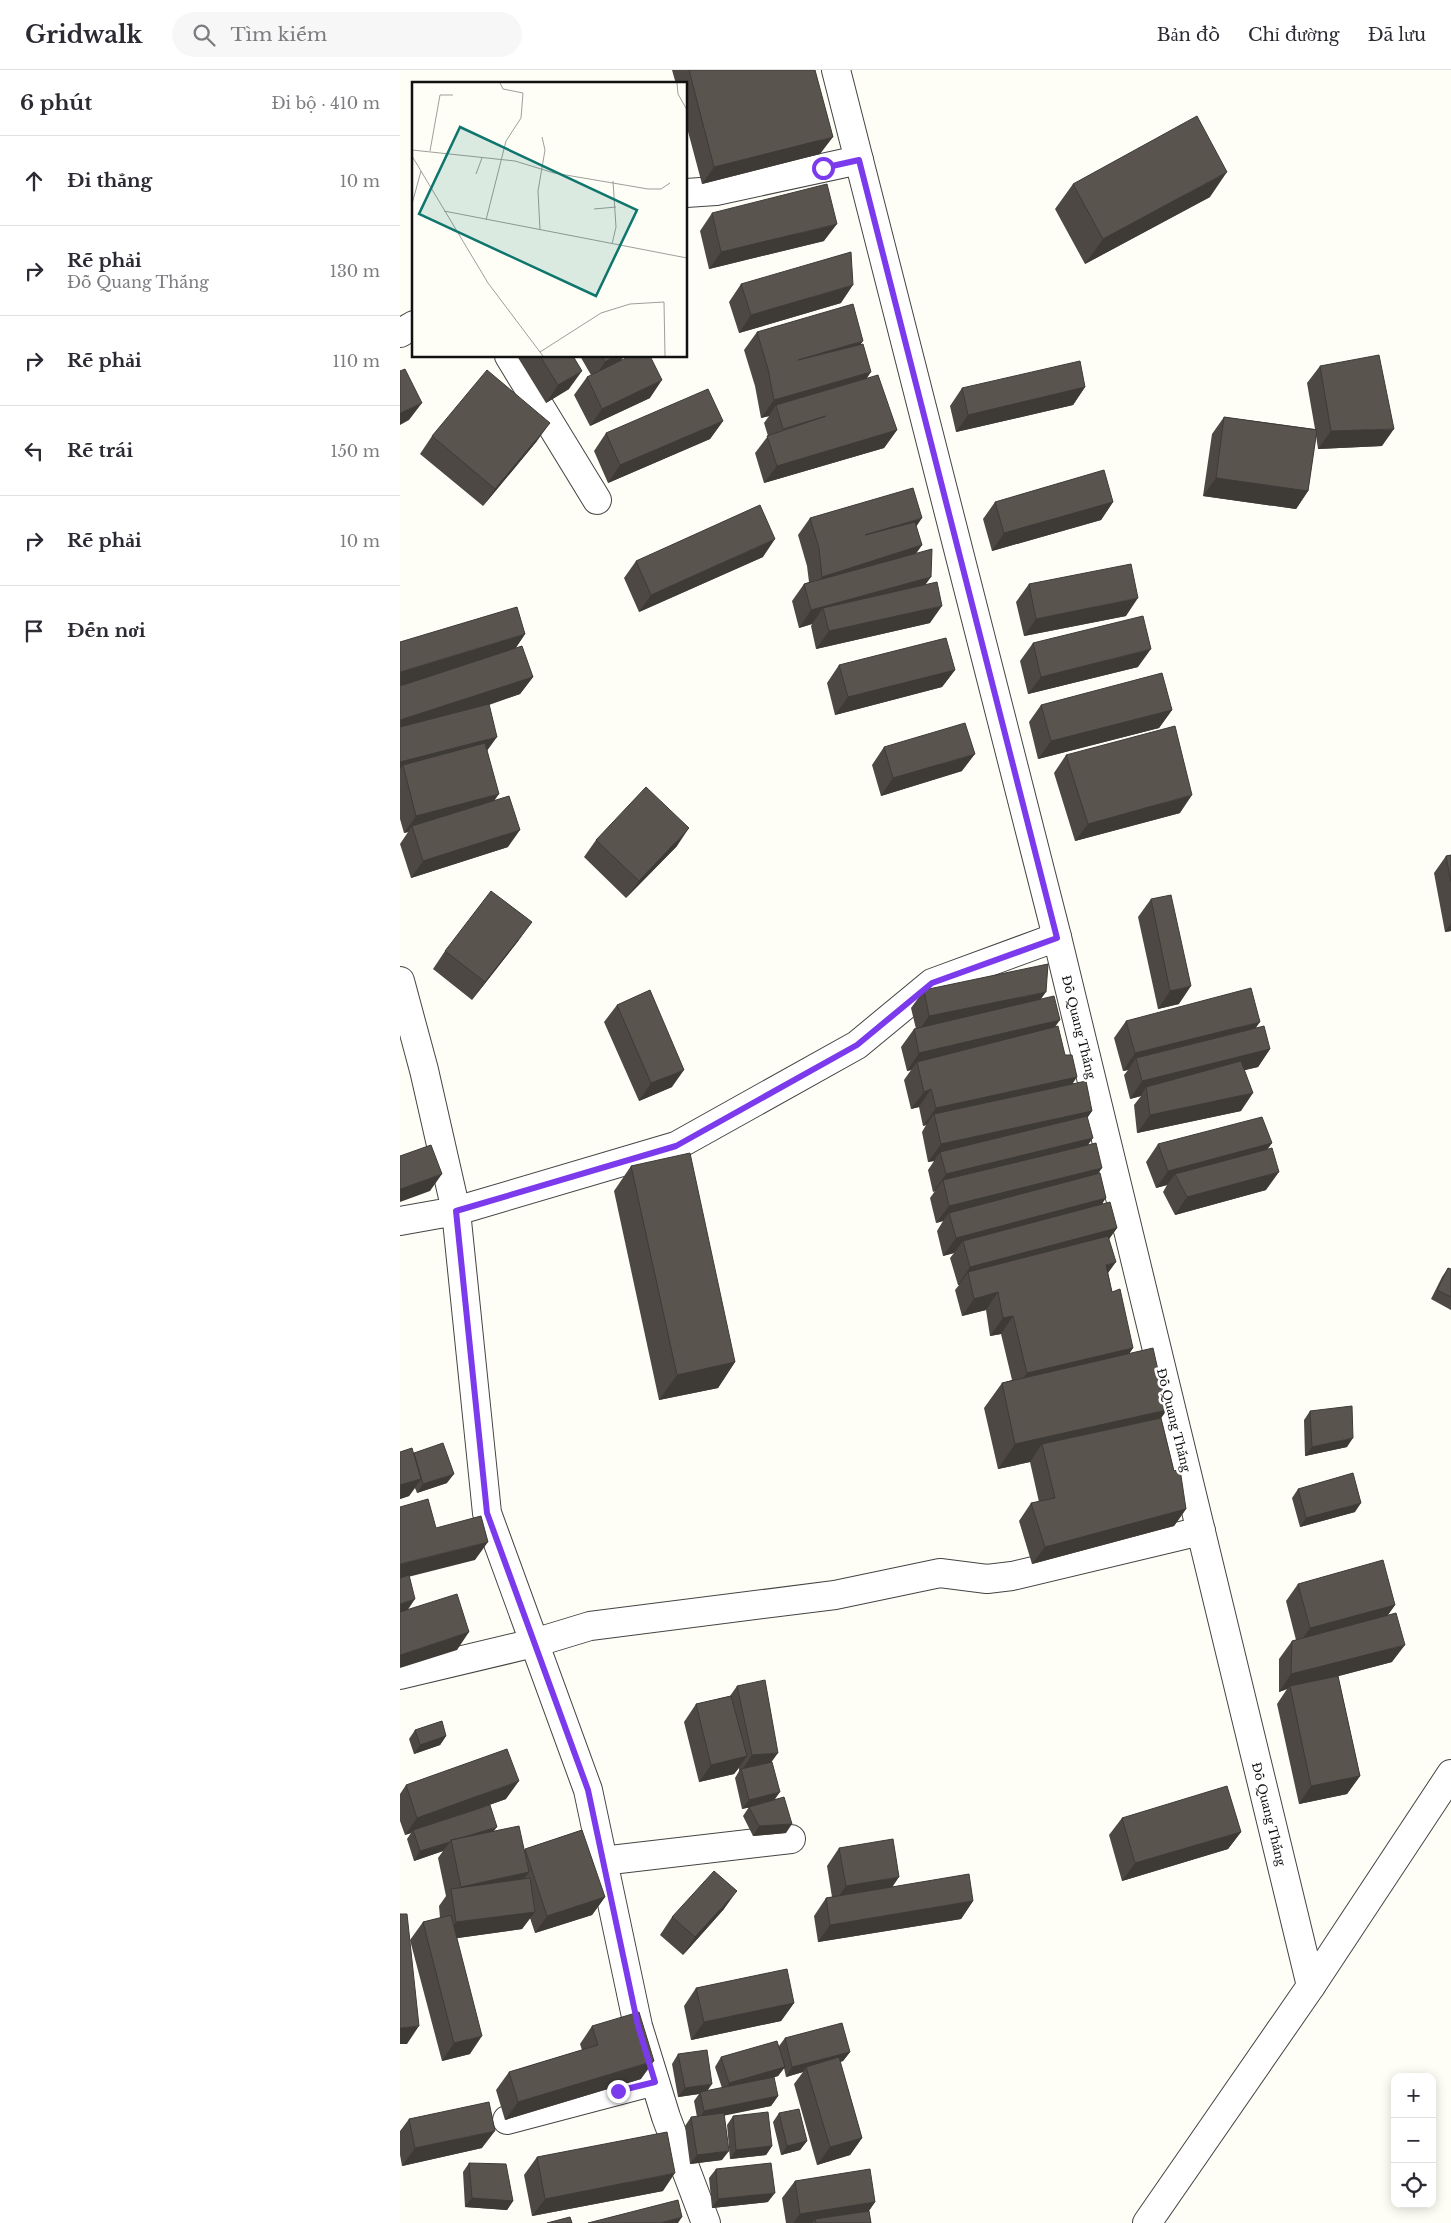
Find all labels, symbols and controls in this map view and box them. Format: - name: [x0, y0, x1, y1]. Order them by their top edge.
- search box: [172, 12, 522, 57]
- text: Gridwalk: [25, 20, 142, 49]
- icon: search: [190, 21, 218, 49]
- text: Tìm kiếm: [230, 23, 327, 46]
- text: Bản đồ: [1157, 24, 1220, 46]
- text: Chỉ đường: [1248, 24, 1340, 46]
- text: Đã lưu: [1368, 24, 1426, 46]
- inset map: [412, 82, 688, 358]
- text: 6 phút: [20, 90, 92, 116]
- text: Đi bộ · 410 m: [271, 93, 380, 113]
- route start: [812, 157, 835, 180]
- icon: ahead: [20, 167, 48, 195]
- text: Đi thẳng: [67, 169, 152, 192]
- text: 10 m: [340, 171, 380, 191]
- text: Rẽ phải: [67, 249, 142, 272]
- icon: right: [20, 257, 48, 285]
- text: 130 m: [330, 261, 380, 281]
- text: Đỗ Quang Thắng: [67, 272, 209, 292]
- icon: right: [20, 347, 48, 375]
- text: Rẽ phải: [67, 349, 142, 372]
- text: 110 m: [333, 351, 380, 371]
- icon: left: [20, 437, 48, 465]
- text: Rẽ trái: [67, 439, 133, 462]
- text: 150 m: [331, 441, 380, 461]
- icon: right: [20, 527, 48, 555]
- text: Rẽ phải: [67, 529, 142, 552]
- text: 10 m: [340, 531, 380, 551]
- icon: arrive: [20, 617, 48, 645]
- text: Đến nơi: [67, 619, 146, 642]
- street label: Đỗ Quang Thắng: [1059, 974, 1099, 1081]
- street label: Đỗ Quang Thắng: [1154, 1367, 1194, 1474]
- street label: Đỗ Quang Thắng: [1249, 1761, 1289, 1868]
- map controls: [1391, 2073, 1436, 2208]
- button: +: [1391, 2073, 1436, 2118]
- route end: [607, 2080, 630, 2103]
- button: −: [1391, 2118, 1436, 2163]
- button: locate: [1391, 2163, 1436, 2208]

